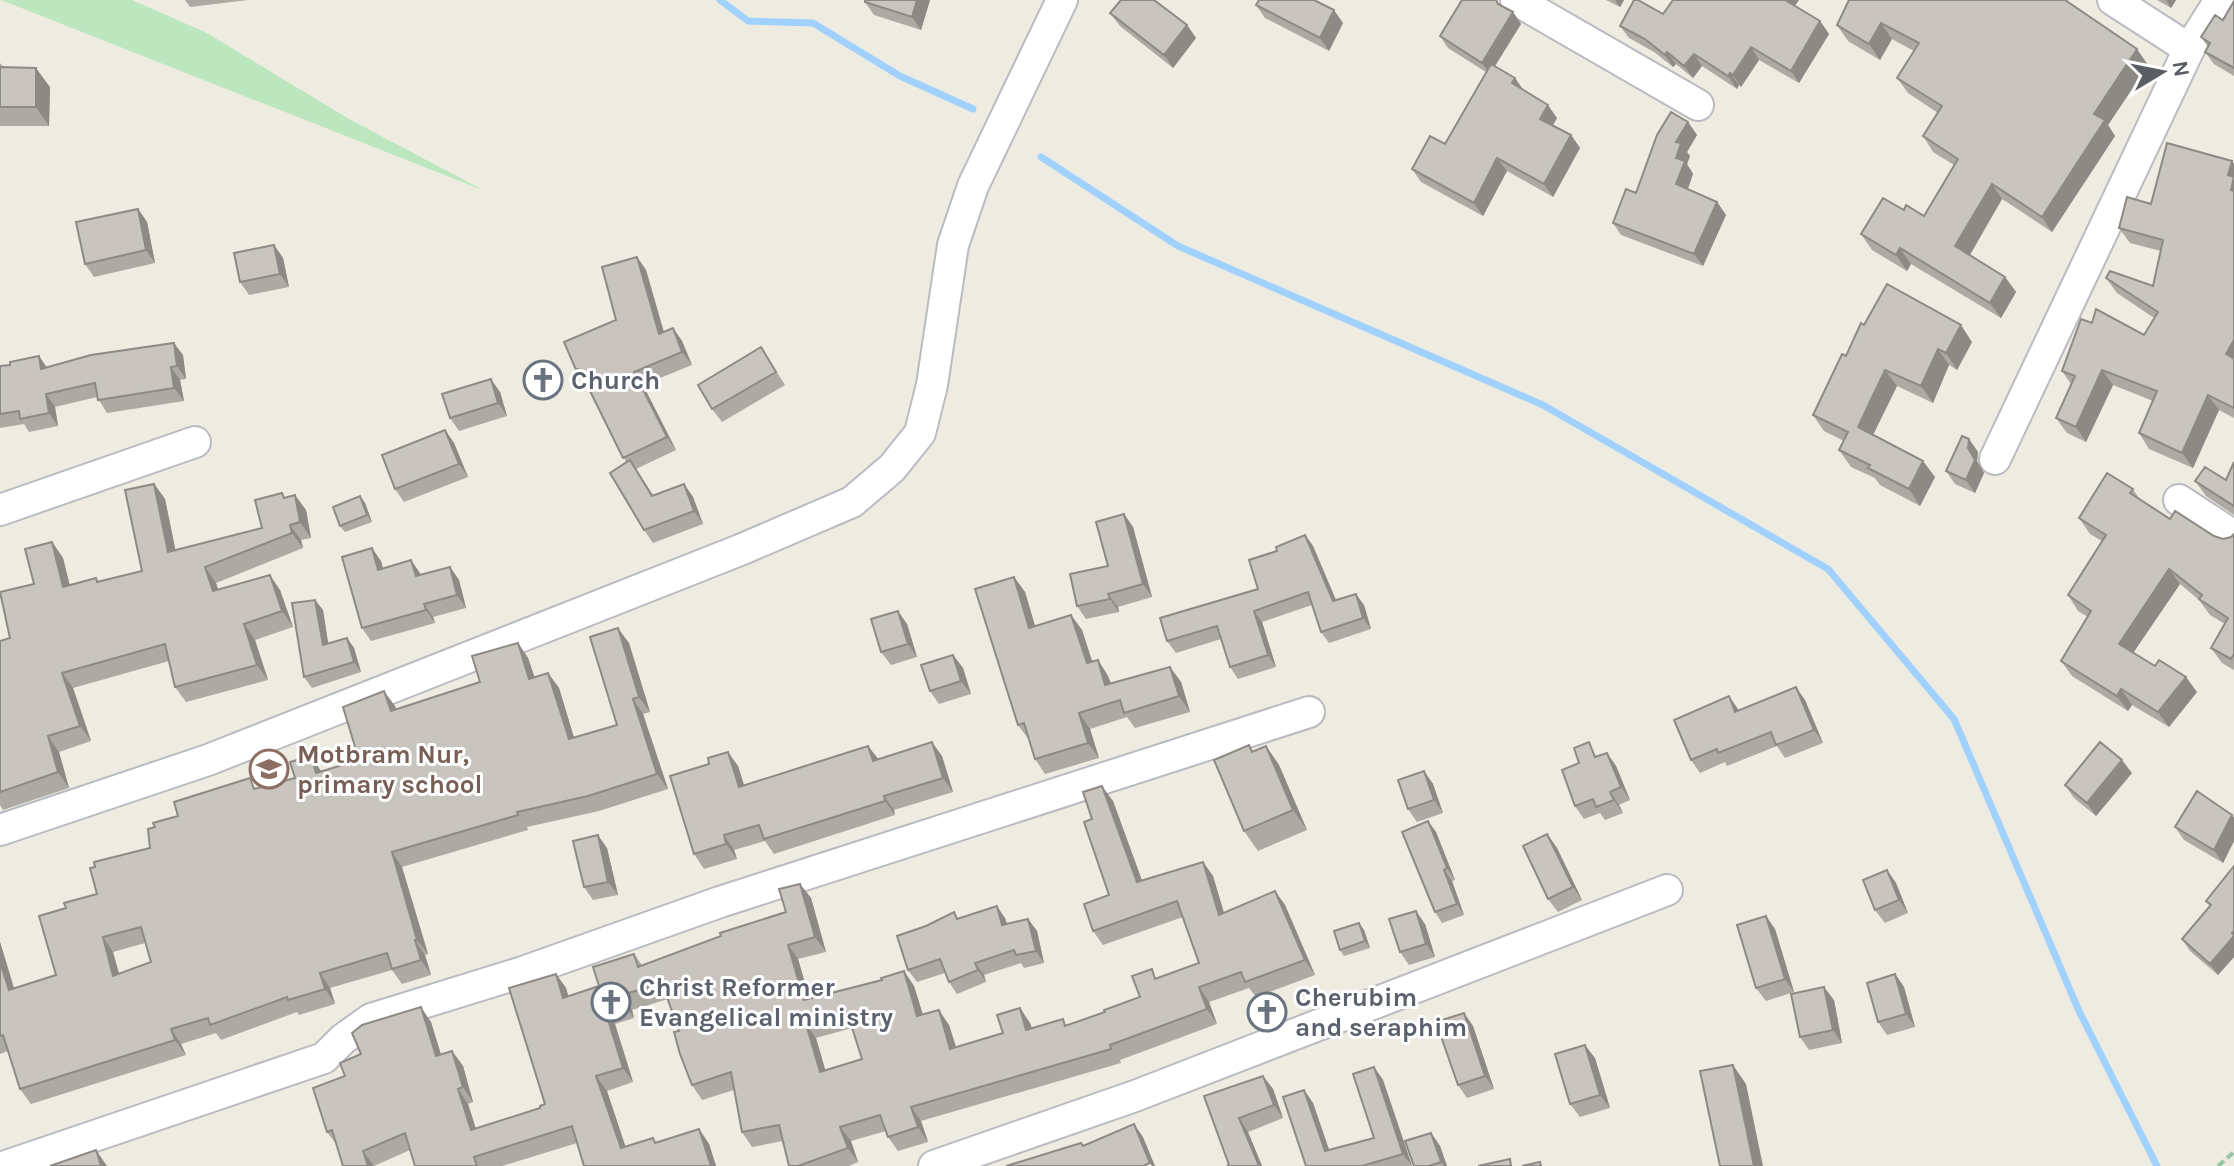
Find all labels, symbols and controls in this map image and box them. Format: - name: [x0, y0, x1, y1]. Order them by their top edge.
- north arrow: [2122, 32, 2202, 112]
- text: N: [2167, 59, 2195, 79]
- church icon: Church: [522, 359, 564, 401]
- place label: Church: [571, 365, 660, 396]
- place label: Motbram Nur, primary school: [297, 739, 482, 800]
- school or university icon: Motbram Nur, primary school: [248, 748, 290, 790]
- place label: Christ Reformer Evangelical ministry: [639, 972, 893, 1033]
- church icon: Christ Reformer Evangelical ministry: [590, 981, 632, 1023]
- place label: Cherubim and seraphim: [1295, 982, 1467, 1043]
- church icon: Cherubim and seraphim: [1246, 991, 1288, 1033]

